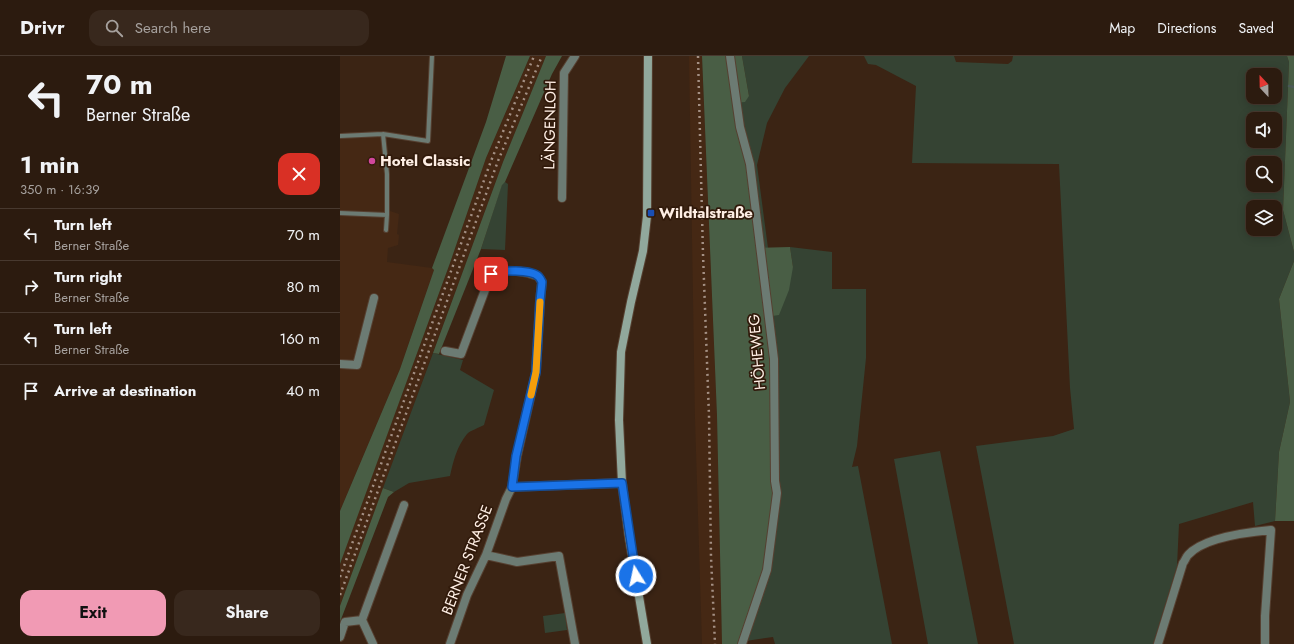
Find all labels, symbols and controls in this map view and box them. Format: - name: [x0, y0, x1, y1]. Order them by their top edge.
- search box: [89, 10, 369, 46]
- text: Drivr: [20, 14, 65, 41]
- icon: search: [103, 17, 125, 39]
- text: Search here: [135, 17, 211, 39]
- text: Map: [1109, 18, 1135, 38]
- text: Directions: [1157, 18, 1217, 38]
- text: Saved: [1239, 18, 1274, 38]
- text: 70 m: [86, 64, 153, 105]
- north arrow: [1246, 68, 1282, 104]
- map controls: [1246, 68, 1282, 236]
- icon: left: [20, 72, 72, 124]
- street label: LÄNGENLOH: [538, 80, 562, 170]
- text: Berner Straße: [86, 102, 190, 128]
- button: sound: [1246, 112, 1282, 148]
- text: 1 min: [20, 147, 80, 182]
- place label: Hotel Classic: [380, 150, 470, 172]
- button: close: [278, 153, 320, 195]
- marker: Hotel Classic: [367, 156, 377, 166]
- button: search: [1246, 156, 1282, 192]
- text: 350 m · 16:39: [20, 180, 100, 199]
- button: layers: [1246, 200, 1282, 236]
- place label: Wildtalstraße: [659, 202, 753, 224]
- marker: Wildtalstraße: [646, 208, 656, 218]
- text: Turn left: [54, 214, 112, 236]
- icon: left: [20, 224, 42, 246]
- text: 70 m: [287, 224, 320, 246]
- text: Berner Straße: [54, 236, 129, 255]
- pin: [474, 257, 508, 291]
- icon: arrive: [480, 263, 502, 285]
- text: Turn right: [54, 266, 122, 288]
- icon: right: [20, 276, 42, 298]
- text: 80 m: [287, 276, 320, 298]
- text: Berner Straße: [54, 288, 129, 307]
- street label: HÖHEWEG: [743, 313, 771, 391]
- text: Turn left: [54, 318, 112, 340]
- icon: left: [20, 328, 42, 350]
- text: 160 m: [279, 328, 320, 350]
- text: Berner Straße: [54, 340, 129, 359]
- icon: arrive: [20, 380, 42, 402]
- text: Arrive at destination: [54, 380, 196, 402]
- text: 40 m: [286, 380, 320, 402]
- street label: BERNER STRASSE: [436, 502, 498, 618]
- position arrow: [615, 555, 657, 597]
- button: Exit: [20, 590, 166, 636]
- button: Share: [174, 590, 320, 636]

